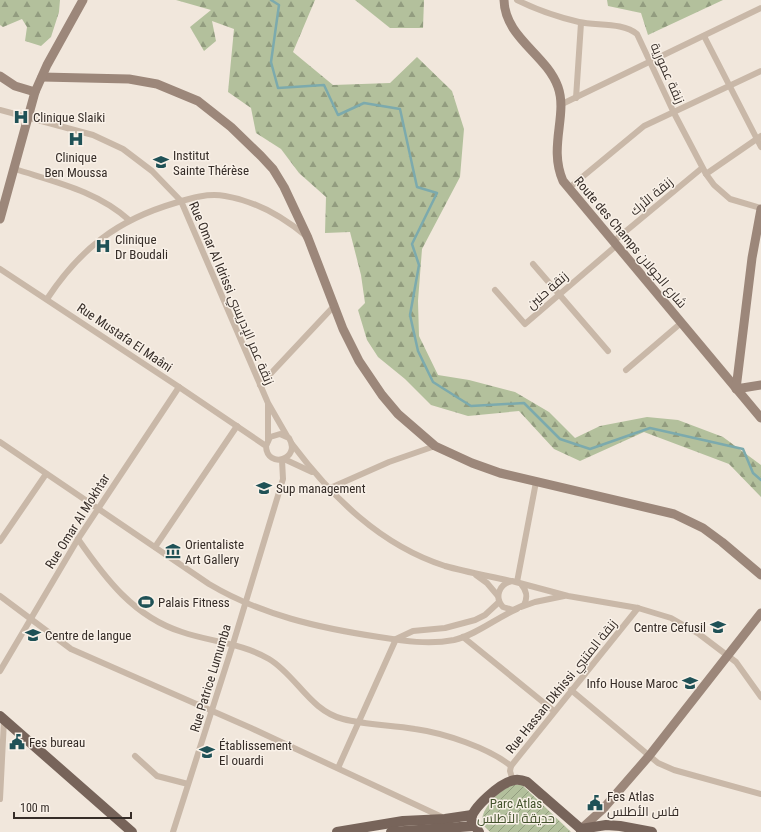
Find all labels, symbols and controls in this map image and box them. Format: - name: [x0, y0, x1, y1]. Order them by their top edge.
- street label: زنقة عمورية: [647, 40, 688, 106]
- hospital icon: Clinique Slaiki: [12, 108, 30, 126]
- place label: Clinique Slaiki: [33, 110, 105, 125]
- hospital icon: Clinique Ben Moussa: [67, 130, 85, 148]
- place label: Institut Sainte Thérèse: [173, 148, 249, 178]
- place label: Clinique Ben Moussa: [44, 150, 108, 180]
- school or university icon: Institut Sainte Thérèse: [152, 153, 170, 171]
- street label: Route des Champs شارع الجولان: [571, 174, 690, 312]
- street label: زنقة الأرك: [627, 174, 676, 219]
- street label: Rue Omar Al Idrissi زنقة عمر الإدريسي: [183, 199, 277, 388]
- place label: Clinique Dr Boudali: [115, 232, 168, 262]
- hospital icon: Clinique Dr Boudali: [94, 237, 112, 255]
- street label: زنقة حنين: [524, 268, 571, 312]
- street label: Rue Mustafa El Maâni: [74, 300, 175, 375]
- street label: Rue Omar Al Mokhtar: [42, 471, 113, 571]
- school or university icon: Sup management: [255, 479, 273, 497]
- place label: Sup management: [276, 481, 366, 496]
- place label: Orientaliste Art Gallery: [185, 537, 244, 567]
- museum icon: Orientaliste Art Gallery: [164, 542, 182, 560]
- sports icon: Palais Fitness: [137, 593, 155, 611]
- place label: Palais Fitness: [158, 595, 230, 610]
- street label: Rue Hassan Dkhissi زنقة المتنبي: [503, 616, 622, 758]
- school or university icon: Centre Cefusil: [709, 618, 727, 636]
- place label: Centre Cefusil: [634, 620, 706, 635]
- street label: Rue Patrice Lumumba: [187, 622, 234, 734]
- school or university icon: Centre de langue: [24, 626, 42, 644]
- place label: Centre de langue: [45, 628, 131, 643]
- school or university icon: Info House Maroc: [681, 674, 699, 692]
- place label: Info House Maroc: [587, 676, 678, 691]
- public building icon: Fes bureau: [8, 733, 26, 751]
- place label: Fes bureau: [29, 735, 85, 750]
- place label: Établissement El ouardi: [219, 738, 292, 768]
- school or university icon: Établissement El ouardi: [198, 743, 216, 761]
- place label: Fes Atlas فاس الأطلس: [607, 789, 679, 819]
- scale bar: [14, 794, 131, 820]
- public building icon: Fes Atlas فاس الأطلس: [586, 794, 604, 812]
- park label: Parc Atlas حديقة الأطلس: [477, 796, 555, 826]
- text: 100 m: [20, 801, 50, 815]

